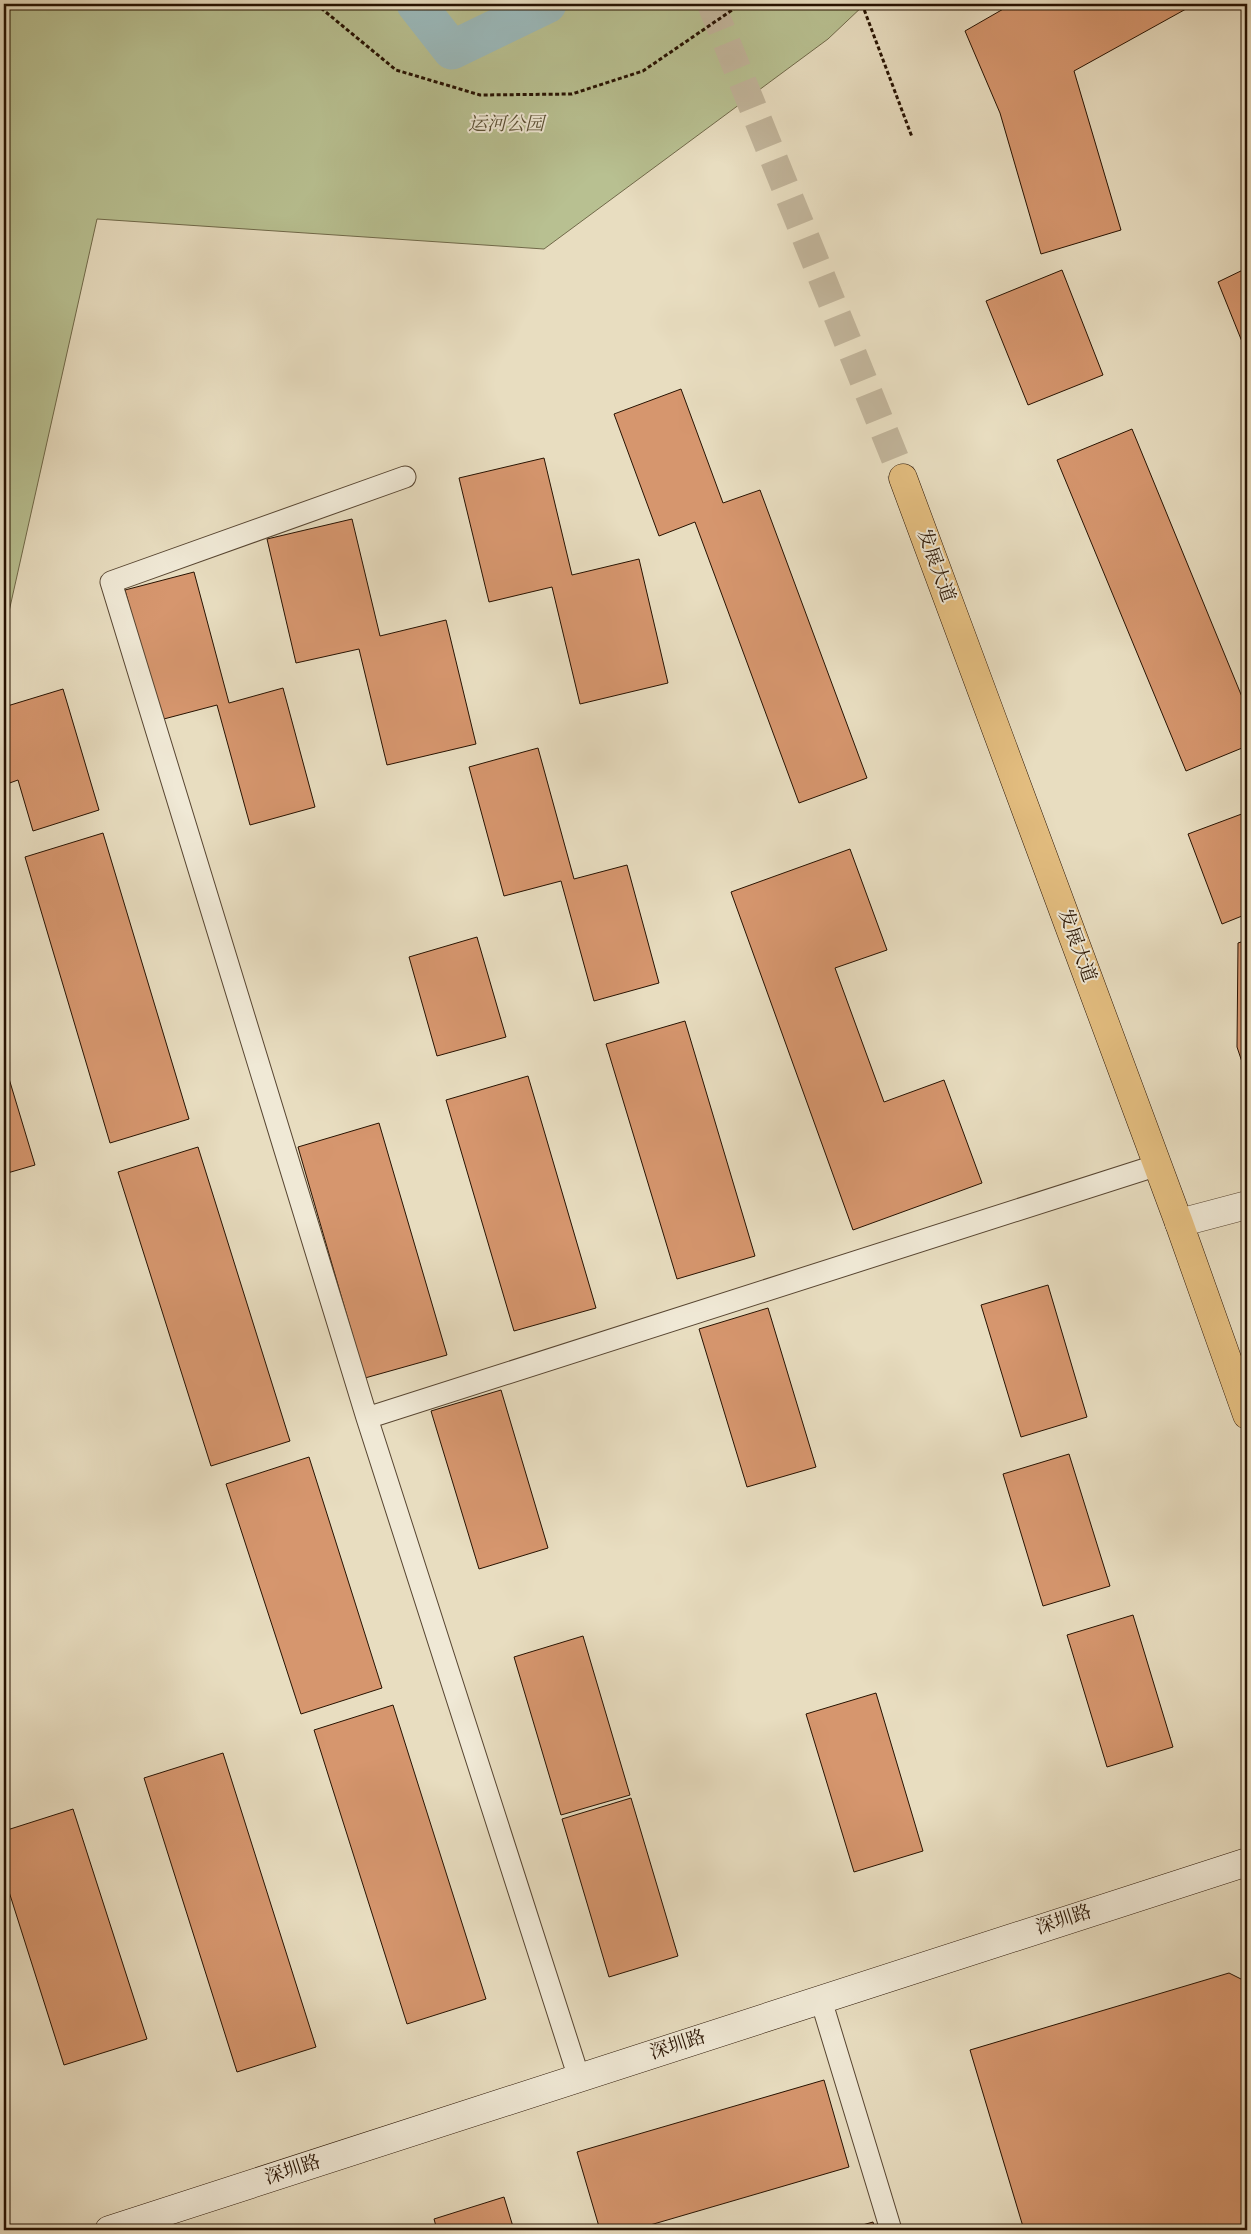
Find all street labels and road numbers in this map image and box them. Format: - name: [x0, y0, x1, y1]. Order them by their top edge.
- street label: 发展大道: [909, 526, 961, 606]
- street label: 发展大道: [1050, 906, 1102, 986]
- street label: 深圳路: [1033, 1899, 1095, 1943]
- street label: 深圳路: [647, 2024, 709, 2068]
- street label: 深圳路: [262, 2149, 324, 2193]

